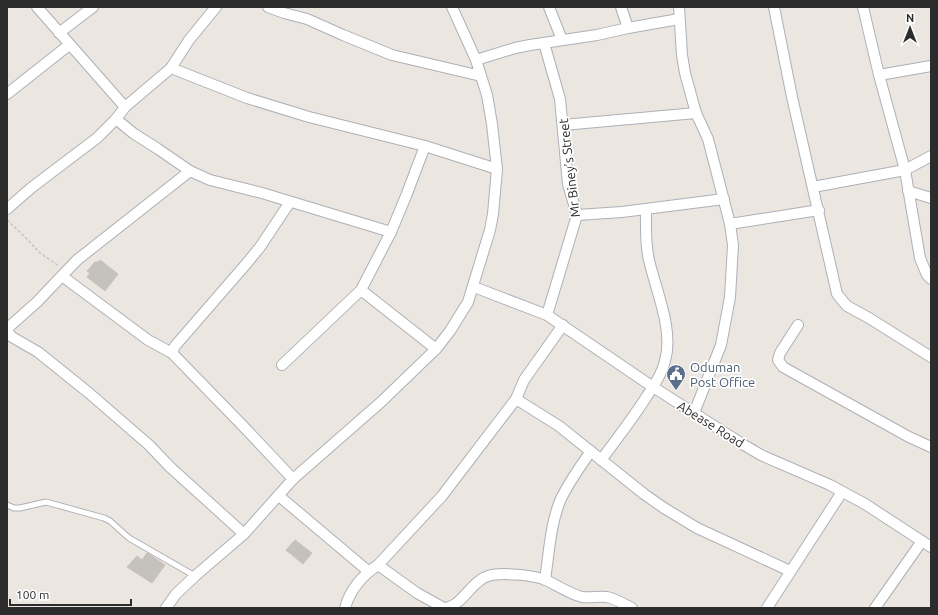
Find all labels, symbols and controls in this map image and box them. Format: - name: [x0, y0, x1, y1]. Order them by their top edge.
- north arrow: [890, 8, 930, 48]
- text: N: [906, 12, 914, 24]
- street label: Mr Biney’s Street: [556, 118, 582, 218]
- place label: Oduman Post Office: [690, 360, 755, 389]
- public building icon: Oduman Post Office: [665, 363, 687, 391]
- street label: Abease Road: [675, 398, 747, 450]
- scale bar: [10, 581, 131, 607]
- text: 100 m: [16, 588, 49, 601]

